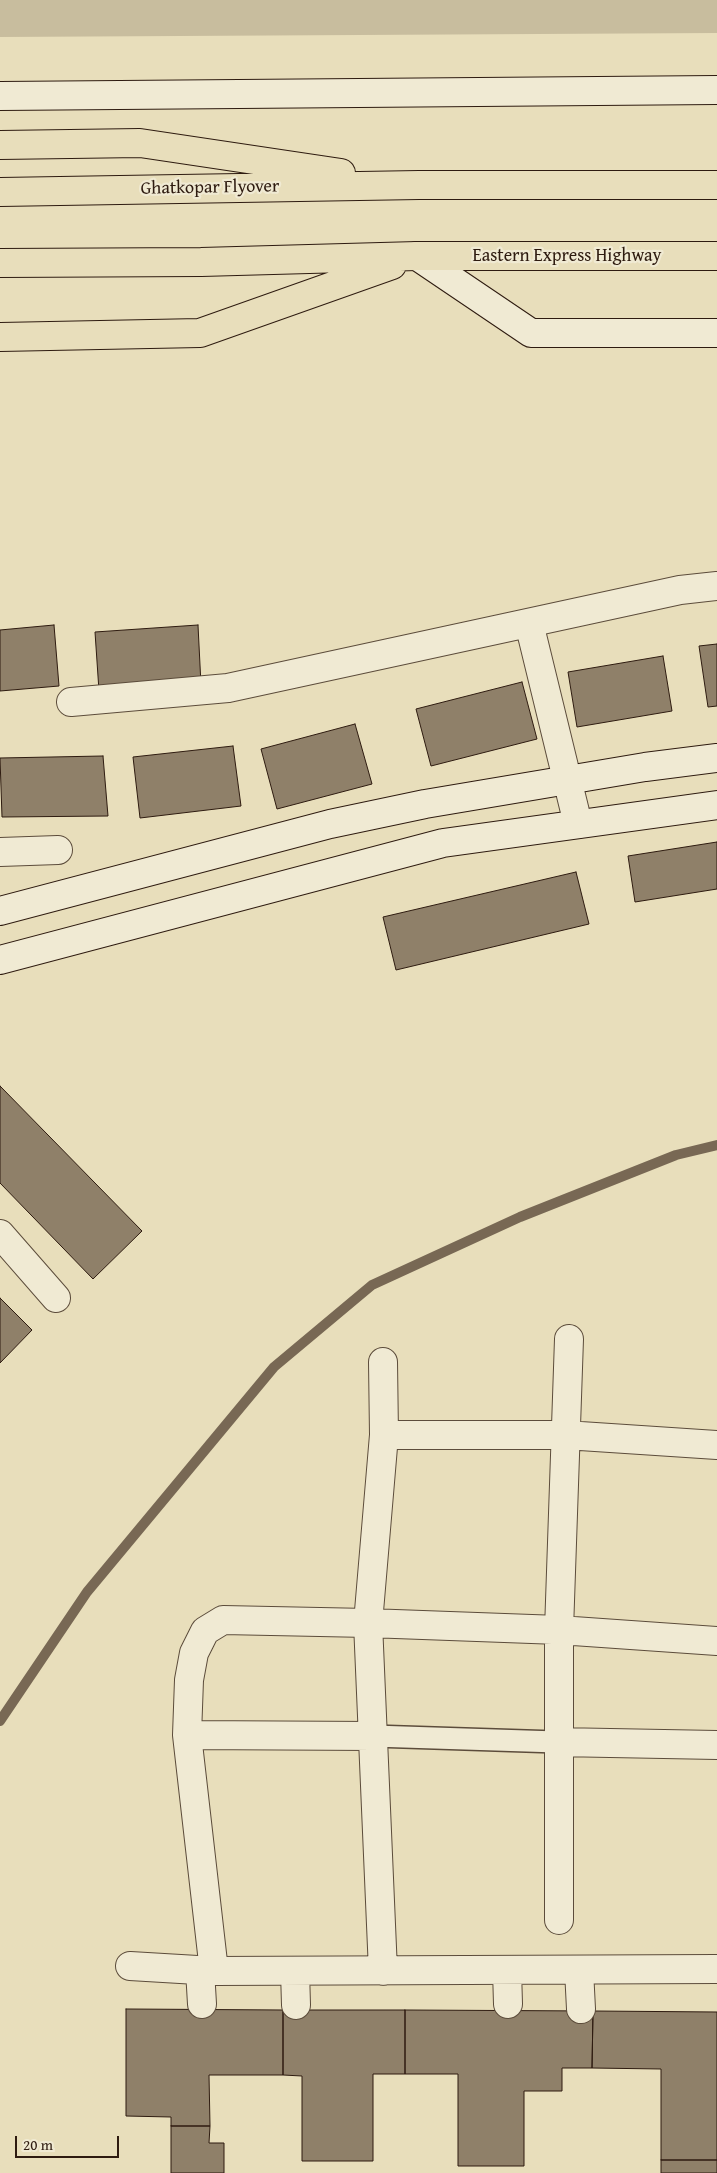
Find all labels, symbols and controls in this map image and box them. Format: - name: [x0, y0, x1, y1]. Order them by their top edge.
- street label: Ghatkopar Flyover: [140, 176, 280, 200]
- street label: Eastern Express Highway: [473, 245, 661, 267]
- scale bar: [18, 2126, 121, 2158]
- text: 20 m: [23, 2134, 53, 2155]

